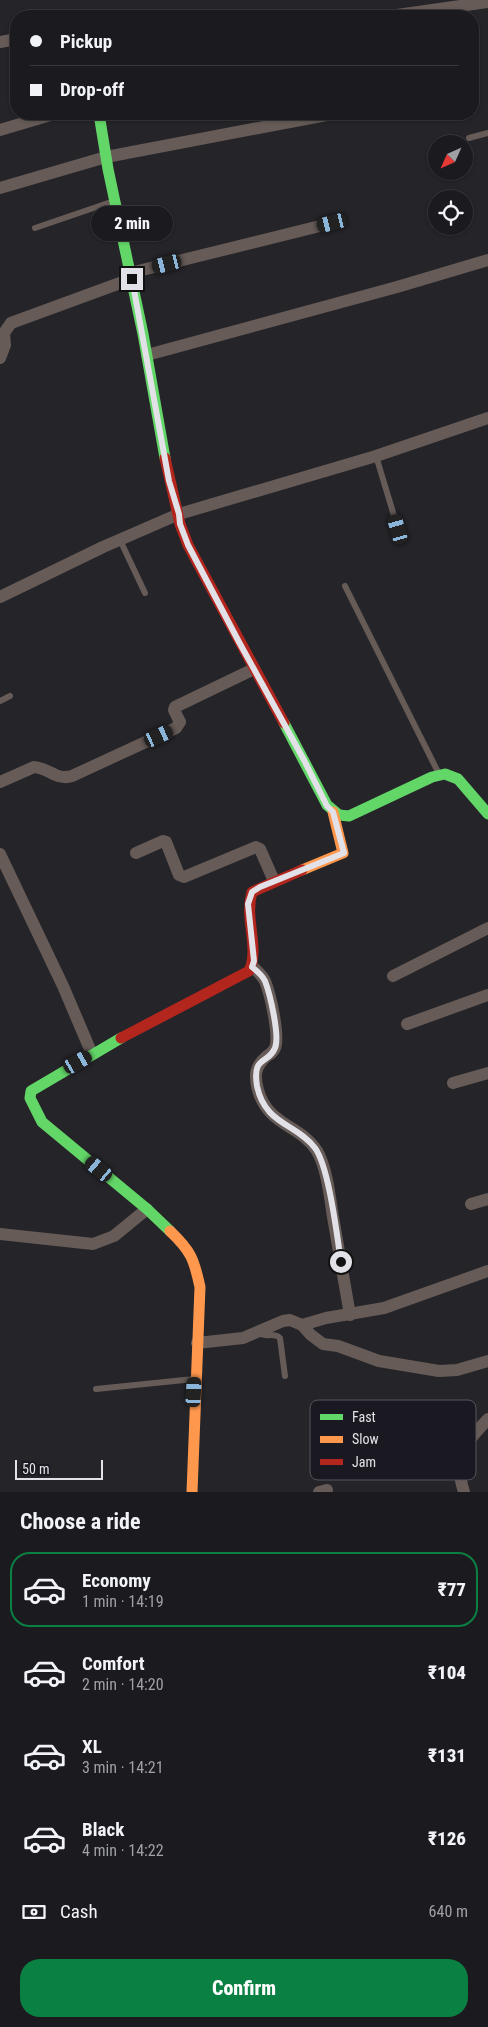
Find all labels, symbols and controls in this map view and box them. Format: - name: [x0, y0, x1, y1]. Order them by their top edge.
- text: Pickup: [60, 30, 112, 53]
- text: Drop-off: [60, 78, 124, 101]
- north arrow: [428, 135, 472, 180]
- map controls: [428, 135, 473, 235]
- button: locate: [428, 190, 473, 235]
- callout: 2 min: [91, 206, 173, 242]
- car: [315, 212, 348, 234]
- text: 2 min: [114, 214, 150, 233]
- car: [150, 253, 183, 275]
- route end: [121, 268, 143, 290]
- car: [386, 513, 409, 545]
- car: [142, 723, 175, 749]
- car: [61, 1048, 94, 1076]
- car: [82, 1154, 115, 1184]
- route start: [330, 1251, 352, 1273]
- car: [185, 1377, 202, 1407]
- legend: [310, 1400, 476, 1480]
- text: Fast: [352, 1409, 376, 1425]
- text: Slow: [352, 1431, 379, 1447]
- text: Jam: [352, 1454, 376, 1470]
- scale bar: [15, 1457, 102, 1480]
- text: 50 m: [22, 1461, 50, 1477]
- text: Choose a ride: [20, 1509, 141, 1534]
- icon: car: [22, 1567, 67, 1612]
- text: Economy: [82, 1569, 151, 1592]
- text: ₹77: [438, 1578, 466, 1601]
- text: 1 min · 14:19: [82, 1592, 164, 1611]
- icon: car: [22, 1650, 67, 1695]
- text: Comfort: [82, 1652, 145, 1675]
- text: ₹104: [428, 1661, 466, 1684]
- text: 2 min · 14:20: [82, 1675, 164, 1694]
- icon: car: [22, 1733, 67, 1778]
- text: XL: [82, 1735, 102, 1758]
- text: ₹131: [428, 1744, 466, 1767]
- text: 3 min · 14:21: [82, 1758, 164, 1777]
- icon: car: [22, 1816, 67, 1861]
- text: Black: [82, 1818, 124, 1841]
- text: ₹126: [428, 1827, 466, 1850]
- text: 4 min · 14:22: [82, 1841, 164, 1860]
- icon: cash: [20, 1898, 48, 1926]
- text: Cash: [60, 1900, 98, 1923]
- text: 640 m: [429, 1902, 468, 1921]
- button: Confirm: [20, 1959, 468, 2017]

